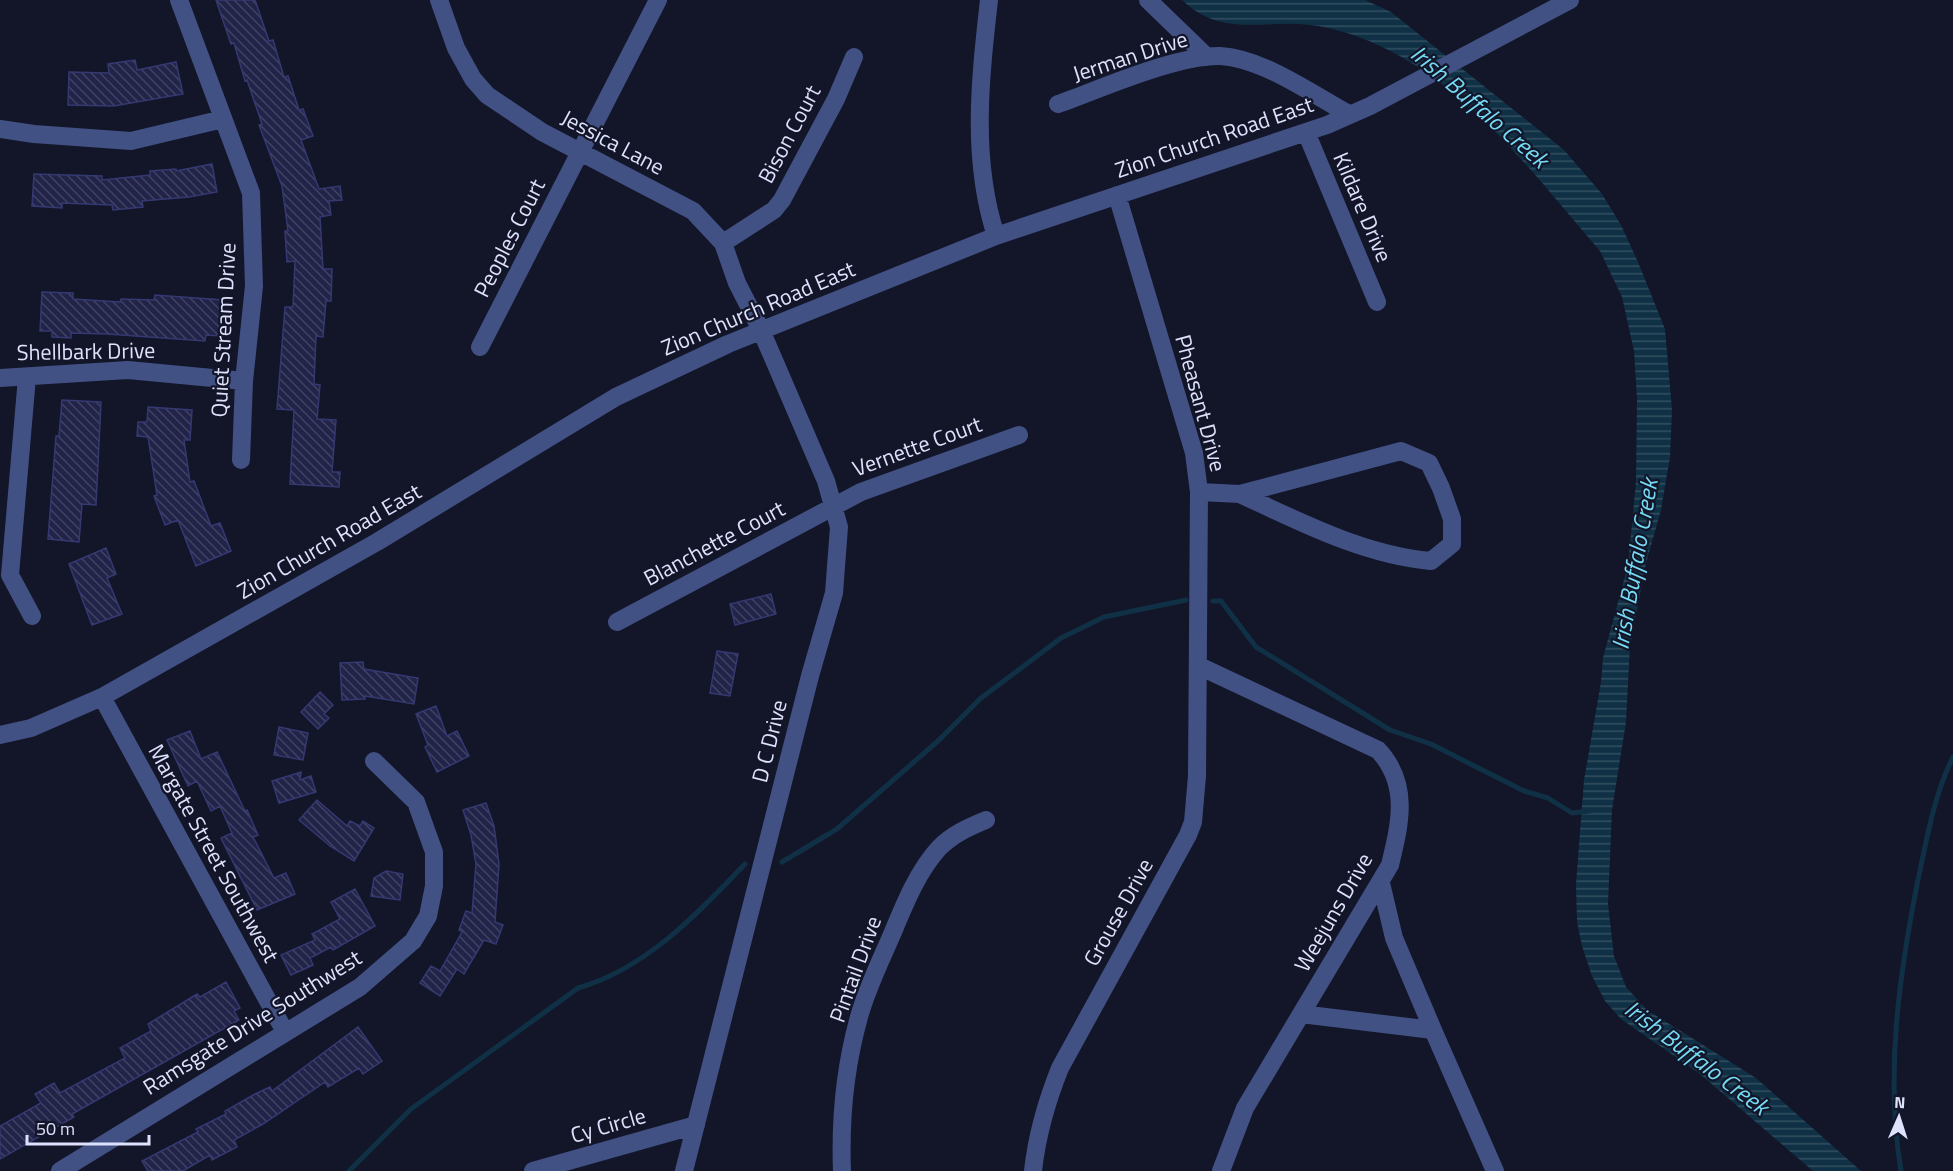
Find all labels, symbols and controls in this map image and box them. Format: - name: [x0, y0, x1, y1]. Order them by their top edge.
- street label: Jerman Drive: [1068, 21, 1192, 91]
- water label: Irish Buffalo Creek: [1403, 36, 1559, 178]
- street label: Bison Court: [749, 78, 829, 189]
- street label: Zion Church Road East: [1110, 87, 1318, 187]
- street label: Jessica Lane: [555, 101, 671, 183]
- street label: Kildare Drive: [1325, 147, 1401, 267]
- street label: Peoples Court: [465, 173, 554, 303]
- street label: Quiet Stream Drive: [201, 242, 245, 418]
- street label: Zion Church Road East: [656, 252, 860, 364]
- street label: Pheasant Drive: [1166, 331, 1236, 475]
- street label: Shellbark Drive: [16, 333, 156, 369]
- street label: Vernette Court: [848, 407, 987, 485]
- water label: Irish Buffalo Creek: [1601, 473, 1667, 652]
- street label: Zion Church Road East: [231, 474, 428, 608]
- street label: Blanchette Court: [637, 491, 791, 595]
- street label: D C Drive: [742, 696, 796, 786]
- street label: Margate Street Southwest: [140, 738, 288, 969]
- street label: Weejuns Drive: [1285, 846, 1381, 978]
- street label: Grouse Drive: [1074, 852, 1162, 972]
- street label: Pintail Drive: [820, 911, 890, 1027]
- street label: Ramsgate Drive Southwest: [136, 941, 368, 1103]
- water label: Irish Buffalo Creek: [1617, 991, 1779, 1125]
- north arrow: [1869, 1087, 1929, 1147]
- text: N: [1894, 1090, 1906, 1114]
- street label: Cy Circle: [566, 1098, 650, 1152]
- scale bar: [27, 1108, 148, 1146]
- text: 50 m: [36, 1115, 75, 1142]

